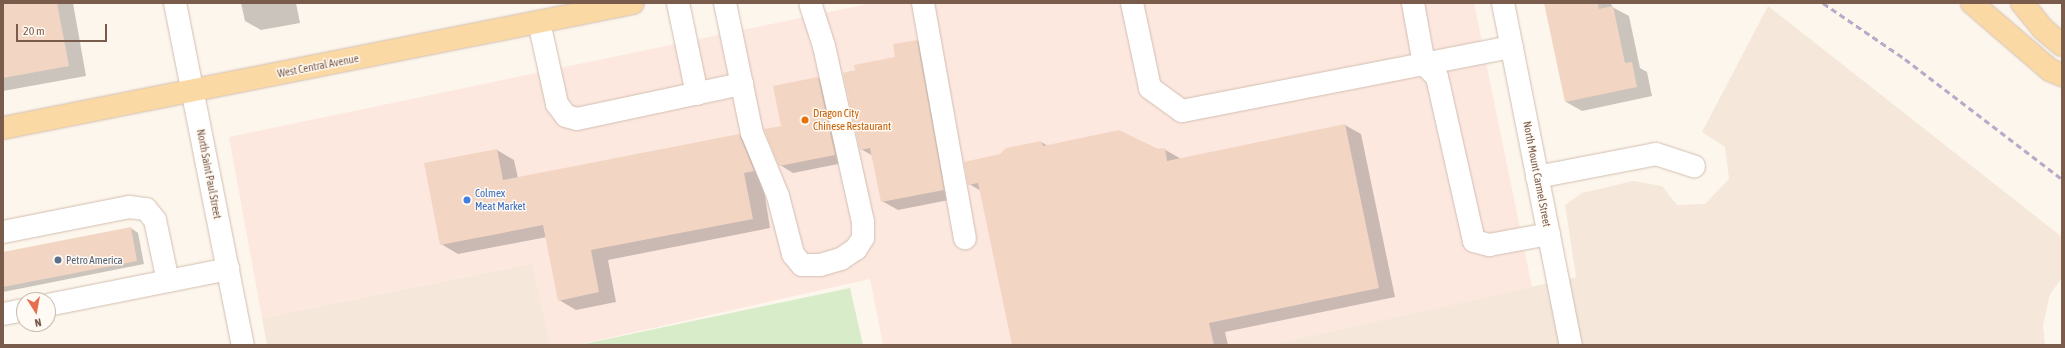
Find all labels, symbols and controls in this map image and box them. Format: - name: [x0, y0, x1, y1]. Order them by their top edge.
- scale bar: [18, 16, 109, 42]
- text: 20 m: [23, 24, 45, 38]
- street label: West Central Avenue: [276, 52, 360, 80]
- place label: Dragon City Chinese Restaurant: [813, 107, 891, 133]
- marker: Dragon City Chinese Restaurant: [800, 115, 810, 125]
- street label: North Mount Carmel Street: [1520, 120, 1554, 228]
- street label: North Saint Paul Street: [194, 128, 224, 220]
- place label: Colmex Meat Market: [475, 187, 526, 213]
- marker: Colmex Meat Market: [462, 195, 472, 205]
- place label: Petro America: [66, 253, 123, 267]
- marker: Petro America: [53, 255, 63, 265]
- north arrow: [16, 292, 56, 332]
- text: N: [34, 316, 42, 329]

